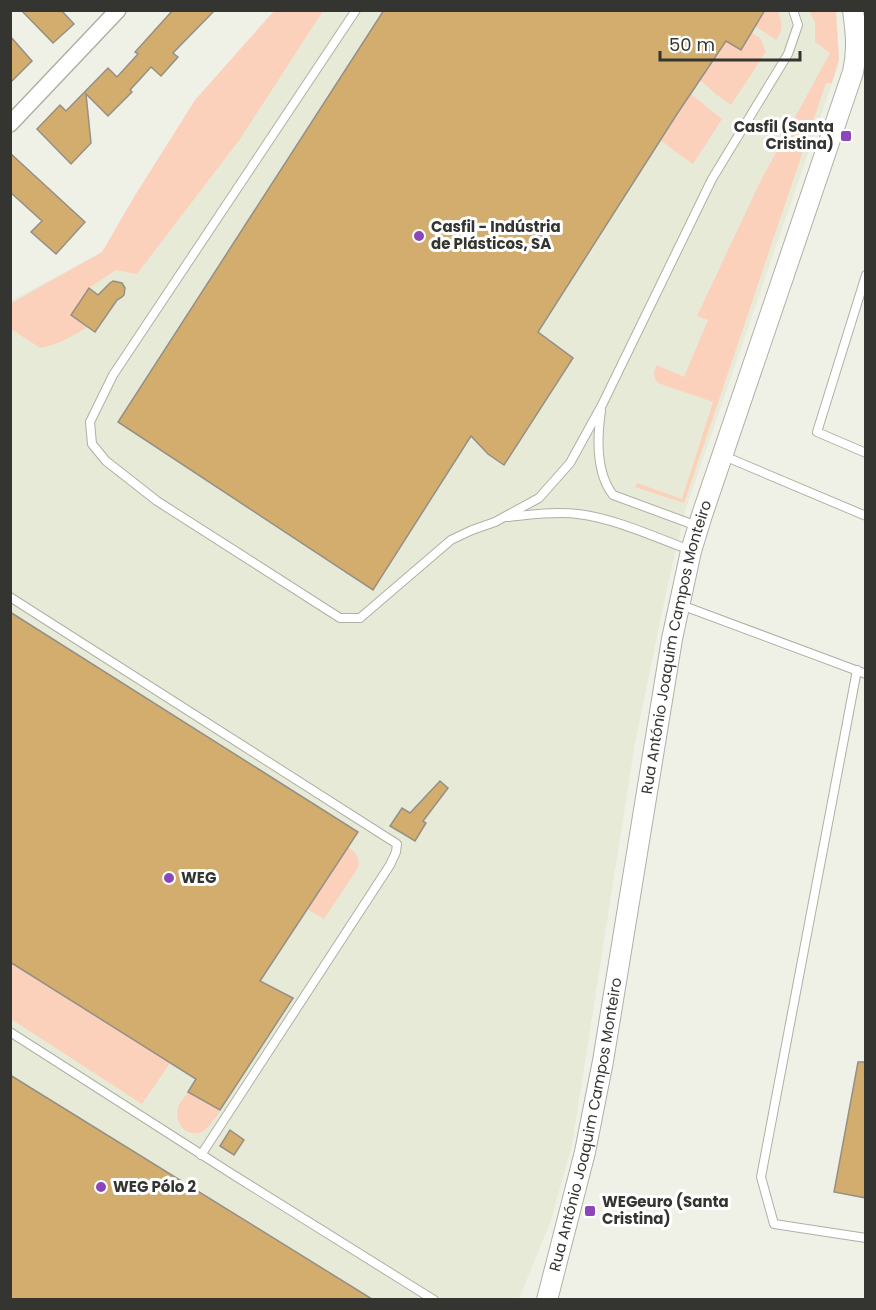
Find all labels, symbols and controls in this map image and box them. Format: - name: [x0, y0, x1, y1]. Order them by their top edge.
- scale bar: [660, 24, 800, 62]
- text: 50 m: [669, 32, 715, 57]
- place label: Casfil (Santa Cristina): [734, 116, 834, 154]
- marker: Casfil (Santa Cristina): [839, 129, 853, 143]
- place label: Casfil - Indústria de Plásticos, SA: [431, 216, 561, 254]
- marker: Casfil - Indústria de Plásticos, SA: [412, 229, 426, 243]
- street label: Rua António Joaquim Campos Monteiro: [636, 497, 716, 796]
- place label: WEG: [181, 867, 216, 888]
- marker: WEG: [162, 871, 176, 885]
- street label: Rua António Joaquim Campos Monteiro: [544, 976, 626, 1273]
- place label: WEG Pólo 2: [113, 1176, 197, 1197]
- marker: WEG Pólo 2: [94, 1180, 108, 1194]
- place label: WEGeuro (Santa Cristina): [602, 1191, 729, 1229]
- marker: WEGeuro (Santa Cristina): [583, 1204, 597, 1218]

